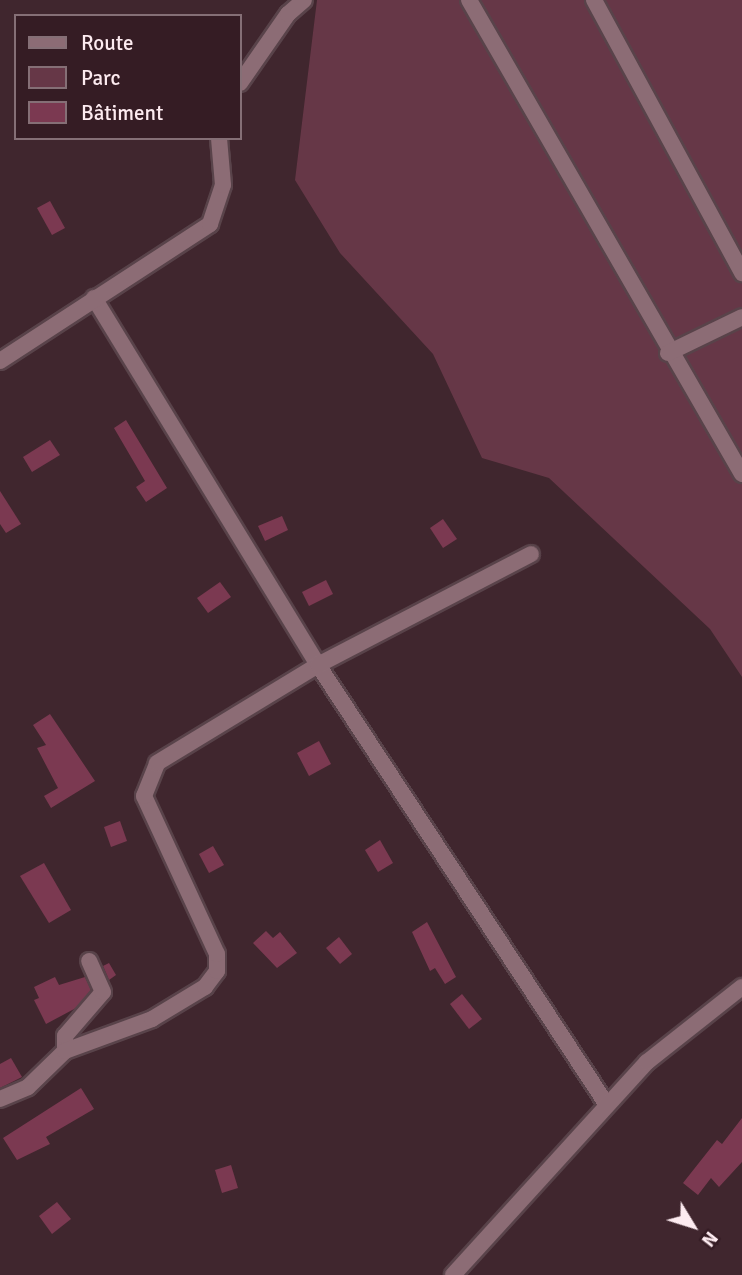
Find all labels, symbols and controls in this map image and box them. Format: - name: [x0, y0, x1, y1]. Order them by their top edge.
- legend: [14, 14, 242, 140]
- text: Route: [81, 30, 133, 56]
- text: Parc: [81, 65, 120, 91]
- text: Bâtiment: [81, 100, 163, 126]
- north arrow: [658, 1191, 728, 1261]
- text: N: [696, 1226, 723, 1252]

